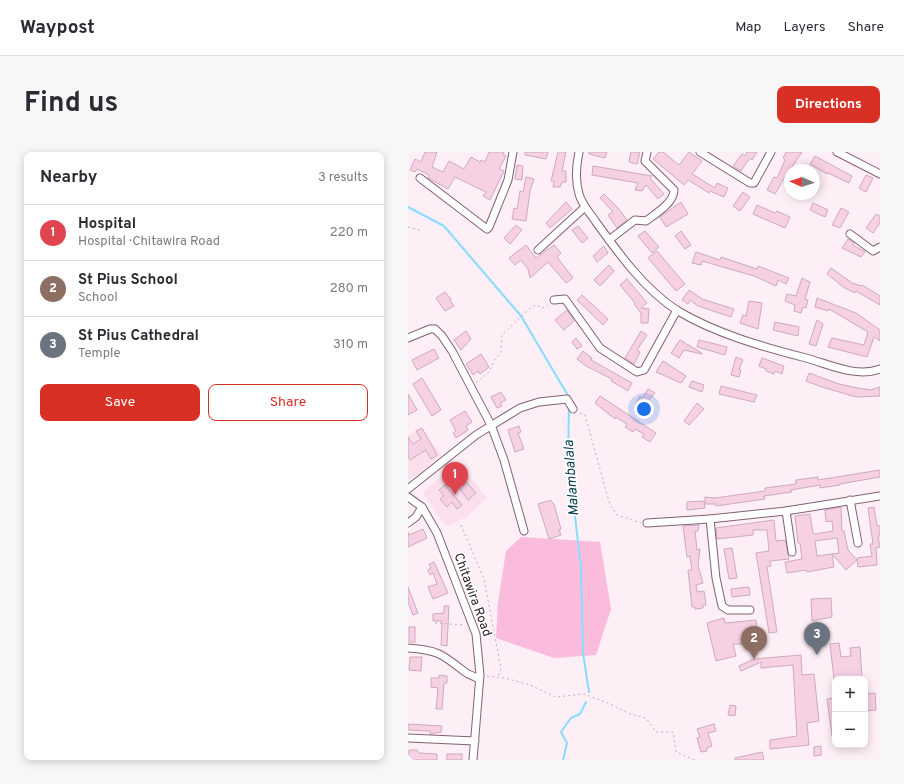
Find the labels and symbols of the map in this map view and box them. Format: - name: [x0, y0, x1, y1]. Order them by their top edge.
- north arrow: [784, 164, 820, 200]
- your location: [634, 399, 654, 419]
- water label: Malambalala: [561, 439, 583, 517]
- pin: 1: [442, 462, 468, 495]
- street label: Chitawira Road: [449, 551, 495, 639]
- pin: 3: [804, 622, 830, 655]
- pin: 2: [741, 626, 767, 659]

